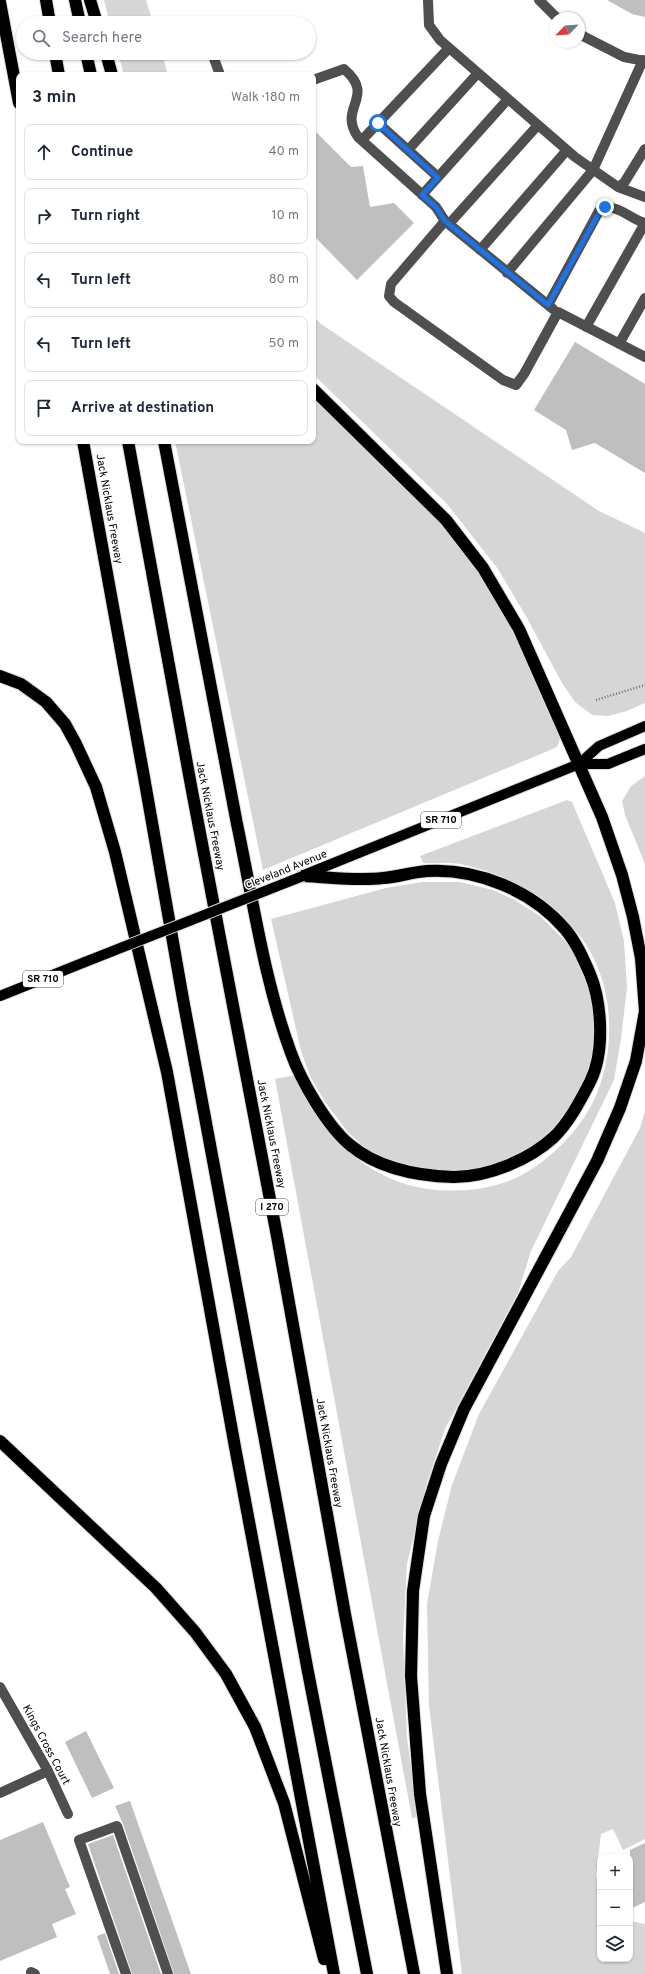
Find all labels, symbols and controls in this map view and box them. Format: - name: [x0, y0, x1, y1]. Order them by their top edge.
- north arrow: [549, 12, 585, 48]
- search box: [16, 16, 316, 60]
- icon: search: [30, 27, 52, 49]
- text: Search here: [62, 29, 142, 48]
- text: 3 min: [32, 87, 76, 109]
- text: Walk · 180 m: [231, 90, 300, 106]
- route start: [369, 114, 387, 132]
- icon: ahead: [33, 141, 55, 163]
- text: Continue: [71, 143, 133, 162]
- text: 40 m: [269, 144, 299, 160]
- route end: [596, 198, 614, 216]
- icon: right: [33, 205, 55, 227]
- text: Turn right: [71, 207, 140, 226]
- text: 10 m: [272, 208, 299, 224]
- icon: left: [33, 269, 55, 291]
- text: Turn left: [71, 271, 131, 290]
- text: 80 m: [269, 272, 299, 288]
- icon: left: [33, 333, 55, 355]
- text: Turn left: [71, 335, 131, 354]
- text: 50 m: [269, 336, 299, 352]
- icon: arrive: [33, 397, 55, 419]
- text: Arrive at destination: [71, 399, 214, 418]
- street label: Jack Nicklaus Freeway: [92, 453, 126, 565]
- street label: Jack Nicklaus Freeway: [193, 760, 227, 872]
- road number: SR 710: [421, 812, 461, 828]
- street label: Cleveland Avenue: [243, 847, 329, 893]
- road number: SR 710: [23, 971, 63, 987]
- street label: Jack Nicklaus Freeway: [254, 1078, 288, 1190]
- road number: I 270: [256, 1199, 288, 1215]
- street label: Jack Nicklaus Freeway: [312, 1397, 346, 1509]
- street label: Kings Cross Court: [19, 1703, 73, 1787]
- street label: Jack Nicklaus Freeway: [371, 1716, 405, 1828]
- map controls: [597, 1854, 633, 1962]
- button: +: [597, 1854, 633, 1890]
- button: −: [597, 1890, 633, 1926]
- button: layers: [597, 1926, 633, 1962]

